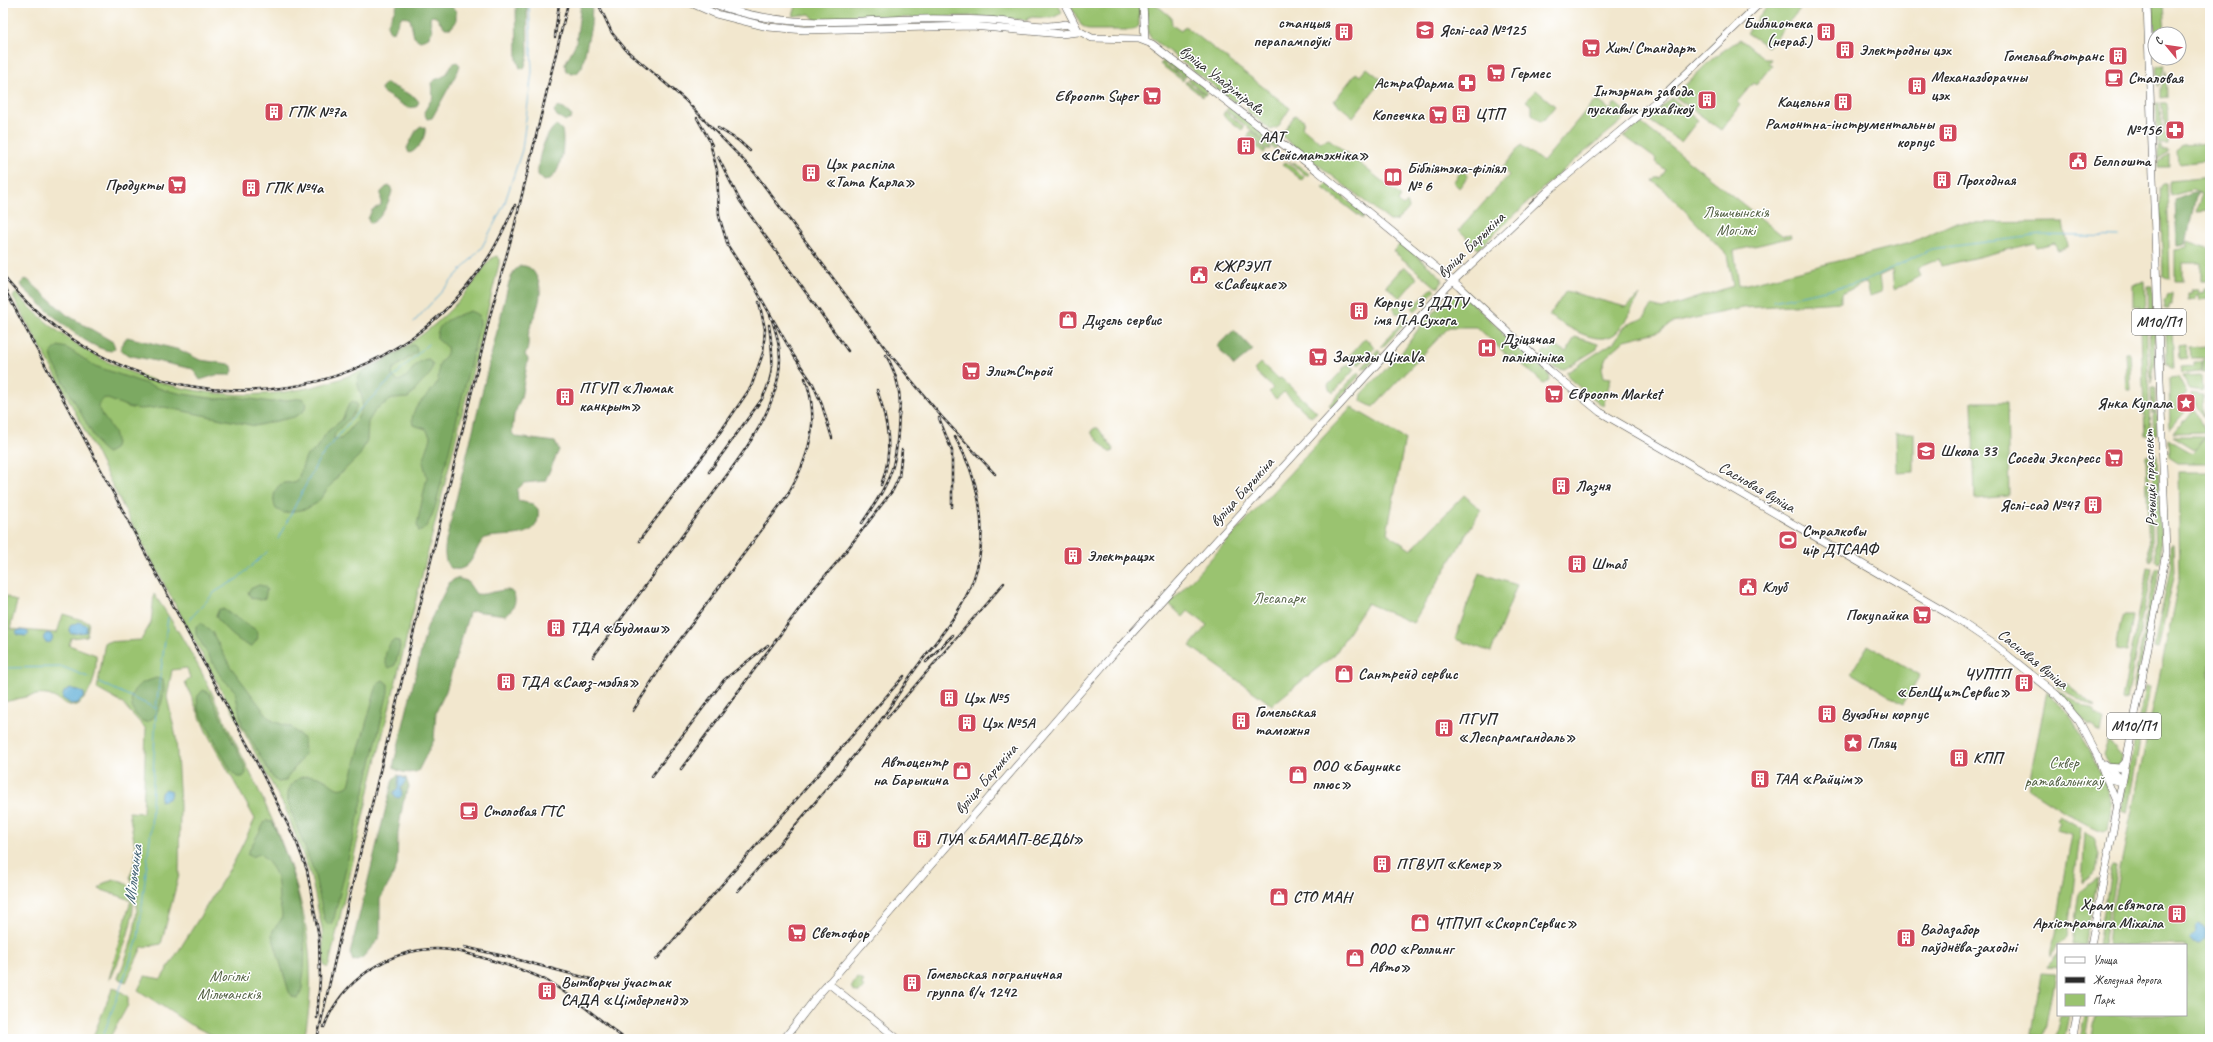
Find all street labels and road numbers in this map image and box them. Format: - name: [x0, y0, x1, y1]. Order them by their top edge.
- street label: вуліца Уладзімірава: [1176, 41, 1270, 120]
- street label: вуліца Барыкіна: [1433, 207, 1510, 282]
- road number: М10/П1: [2132, 309, 2186, 335]
- street label: Рэчыцкі праспект: [2138, 428, 2162, 527]
- street label: вуліца Барыкіна: [1205, 452, 1279, 531]
- street label: Сасновая вуліца: [1715, 457, 1800, 517]
- street label: Сасновая вуліца: [1994, 624, 2073, 694]
- road number: М10/П1: [2107, 713, 2161, 739]
- street label: вуліца Барыкіна: [950, 739, 1023, 818]

